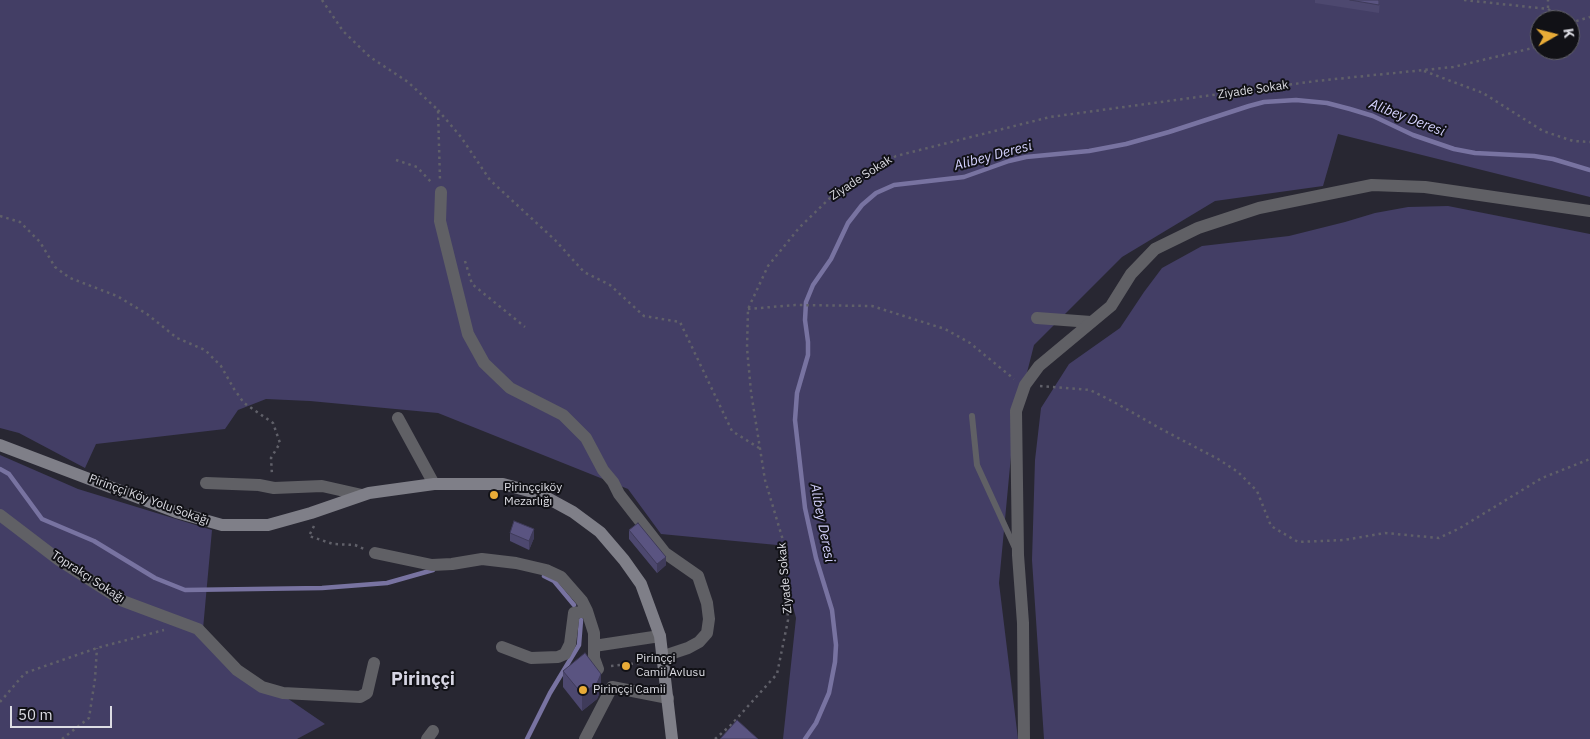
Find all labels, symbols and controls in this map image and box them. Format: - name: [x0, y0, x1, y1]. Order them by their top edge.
- north arrow: [1530, 10, 1580, 60]
- text: K: [1559, 27, 1578, 39]
- street label: Ziyade Sokak: [1217, 78, 1289, 102]
- water label: Alibey Deresi: [1367, 96, 1447, 140]
- water label: Alibey Deresi: [952, 138, 1034, 174]
- street label: Ziyade Sokak: [827, 153, 895, 203]
- street label: Pirinççi Köy Yolu Sokağı: [87, 472, 211, 528]
- place label: Pirinççiköy Mezarlığı: [504, 481, 562, 509]
- water label: Alibey Deresi: [806, 482, 838, 564]
- marker: Pirinççiköy Mezarlığı: [488, 489, 500, 501]
- street label: Ziyade Sokak: [775, 542, 795, 614]
- street label: Toprakçı Sokağı: [49, 548, 127, 606]
- place label: Pirinççi Camii Avlusu: [636, 652, 705, 680]
- marker: Pirinççi Camii Avlusu: [620, 660, 632, 672]
- district label: Pirinççi: [391, 669, 455, 691]
- place label: Pirinççi Camii: [593, 683, 666, 697]
- marker: Pirinççi Camii: [577, 684, 589, 696]
- scale bar: [12, 696, 115, 728]
- text: 50 m: [18, 705, 53, 724]

